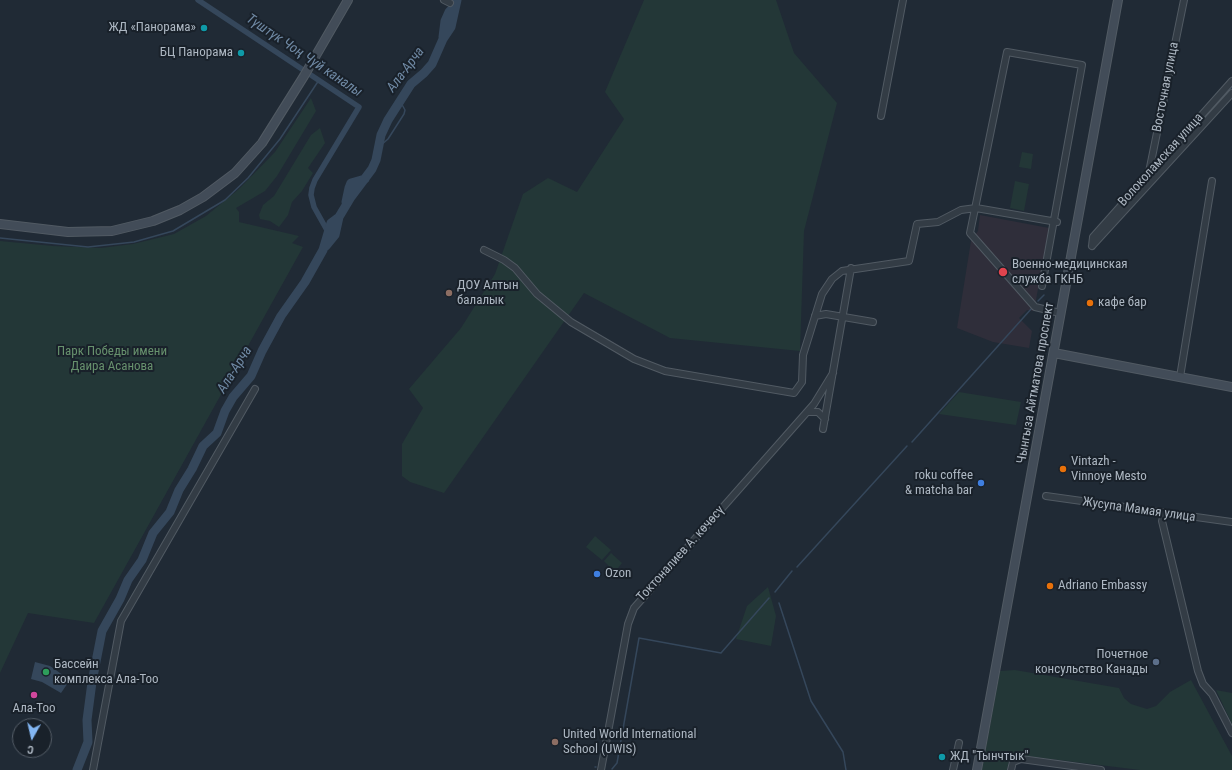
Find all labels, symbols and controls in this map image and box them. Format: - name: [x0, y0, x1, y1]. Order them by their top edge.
- water label: Түштүк Чоң Чүй каналы: [243, 11, 365, 101]
- place label: ЖД «Панорама»: [108, 20, 196, 36]
- marker: ЖД «Панорама»: [199, 23, 209, 33]
- street label: Восточная улица: [1150, 41, 1182, 133]
- water label: Ала-Арча: [384, 44, 428, 96]
- place label: БЦ Панорама: [160, 45, 233, 61]
- marker: БЦ Панорама: [236, 48, 246, 58]
- street label: Волоколамская улица: [1115, 110, 1207, 210]
- place label: Военно-медицинская служба ГКНБ: [1012, 257, 1128, 288]
- marker: Военно-медицинская служба ГКНБ: [997, 266, 1009, 278]
- place label: ДОУ Алтын балалык: [457, 278, 519, 309]
- marker: ДОУ Алтын балалык: [444, 288, 454, 298]
- place label: кафе бар: [1098, 295, 1147, 311]
- marker: кафе бар: [1085, 298, 1095, 308]
- street label: Чынгыза Айтматова проспект: [1014, 301, 1058, 465]
- water label: Ала-Арча: [214, 343, 256, 397]
- park label: Парк Победы имени Даира Асанова: [57, 344, 167, 375]
- place label: Vintazh - Vinnoye Mesto: [1071, 454, 1147, 485]
- marker: Vintazh - Vinnoye Mesto: [1058, 464, 1068, 474]
- place label: roku coffee & matcha bar: [905, 468, 973, 499]
- marker: roku coffee & matcha bar: [976, 478, 986, 488]
- street label: Жусупа Мамая улица: [1081, 494, 1197, 526]
- street label: Токтоналиев А. көчөсү: [634, 503, 728, 605]
- place label: Ozon: [605, 566, 631, 582]
- marker: Ozon: [592, 569, 602, 579]
- place label: Adriano Embassy: [1058, 578, 1147, 594]
- marker: Adriano Embassy: [1045, 581, 1055, 591]
- place label: Почетное консульство Канады: [1035, 647, 1148, 678]
- place label: Бассейн комплекса Ала-Тоо: [54, 657, 159, 688]
- marker: Почетное консульство Канады: [1151, 657, 1161, 667]
- marker: Бассейн комплекса Ала-Тоо: [41, 667, 51, 677]
- marker: Ала-Тоо: [29, 690, 39, 700]
- place label: Ала-Тоо: [13, 701, 55, 717]
- north arrow: [12, 718, 52, 758]
- place label: United World International School (UWIS): [563, 727, 696, 758]
- marker: United World International School (UWIS): [550, 737, 560, 747]
- text: С: [26, 743, 34, 756]
- place label: ЖД "Тынчтык": [950, 749, 1029, 765]
- marker: ЖД "Тынчтык": [937, 752, 947, 762]

